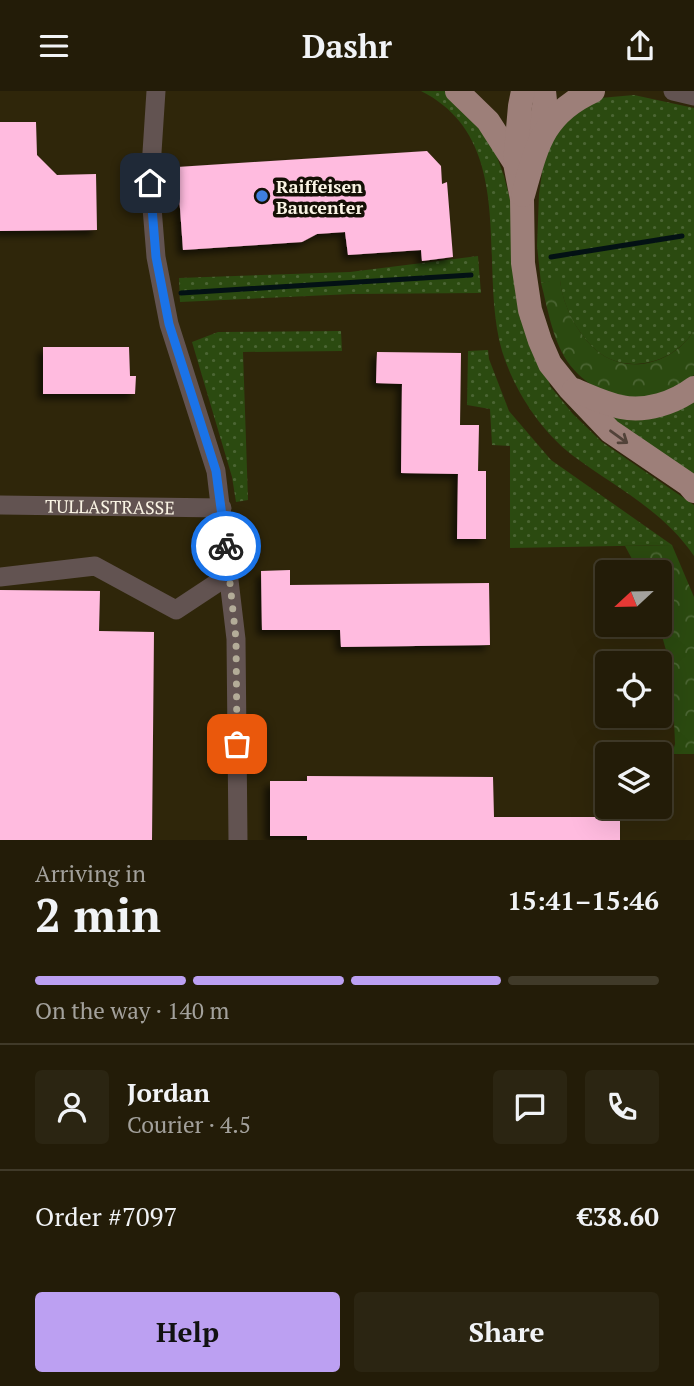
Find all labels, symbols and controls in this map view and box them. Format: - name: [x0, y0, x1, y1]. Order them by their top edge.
- text: Dashr: [302, 25, 392, 67]
- icon: menu: [35, 27, 73, 65]
- icon: share: [621, 27, 659, 65]
- pin: [120, 153, 180, 213]
- icon: home: [131, 164, 169, 202]
- place label: Raiffeisen Baucenter: [276, 174, 363, 219]
- marker: Raiffeisen Baucenter: [254, 188, 270, 204]
- one-way arrow: [609, 429, 628, 444]
- street label: TULLASTRASSE: [45, 494, 175, 519]
- courier: [191, 511, 261, 581]
- icon: bike: [207, 527, 245, 565]
- north arrow: [595, 560, 672, 637]
- map controls: [595, 560, 672, 819]
- button: locate: [595, 651, 672, 728]
- pin: [207, 714, 267, 774]
- icon: bag: [218, 725, 256, 763]
- button: layers: [595, 742, 672, 819]
- text: Arriving in: [35, 858, 146, 889]
- text: 15:41–15:46: [507, 883, 659, 917]
- text: 2 min: [35, 884, 161, 945]
- text: On the way · 140 m: [35, 995, 229, 1026]
- button: person: [35, 1070, 109, 1144]
- button: chat: [493, 1070, 567, 1144]
- button: phone: [585, 1070, 659, 1144]
- text: Jordan: [127, 1075, 210, 1109]
- text: Courier · 4.5: [127, 1109, 251, 1140]
- text: Order #7097: [35, 1199, 177, 1233]
- text: €38.60: [578, 1199, 659, 1233]
- button: Help: [35, 1292, 340, 1372]
- button: Share: [354, 1292, 659, 1372]

